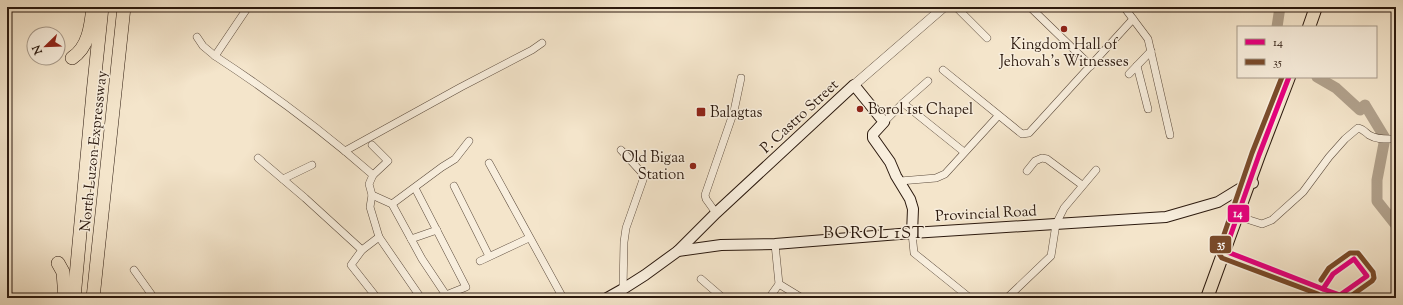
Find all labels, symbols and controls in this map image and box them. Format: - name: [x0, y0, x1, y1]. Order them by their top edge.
- marker: Kingdom Hall of Jehovah's Witnesses: [1059, 24, 1069, 34]
- north arrow: [26, 26, 66, 66]
- legend: [1237, 26, 1377, 78]
- text: 14: [1273, 34, 1283, 52]
- place label: Kingdom Hall of Jehovah's Witnesses: [998, 35, 1129, 73]
- text: N: [29, 42, 47, 58]
- text: 35: [1273, 54, 1282, 72]
- street label: North Luzon Expressway: [76, 69, 113, 233]
- street label: P. Castro Street: [756, 75, 844, 159]
- place label: Borol 1st Chapel: [868, 100, 973, 121]
- place label: Balagtas: [710, 103, 763, 124]
- marker: Borol 1st Chapel: [855, 104, 865, 114]
- marker: Balagtas: [695, 106, 707, 118]
- place label: Old Bigaa Station: [622, 148, 685, 186]
- marker: Old Bigaa Station: [688, 161, 698, 171]
- street label: Provincial Road: [935, 201, 1038, 228]
- line badge: 14: [1227, 204, 1250, 223]
- text: 14: [1232, 206, 1243, 222]
- district label: BOROL 1ST: [823, 222, 925, 246]
- line badge: 35: [1209, 235, 1232, 254]
- text: 35: [1217, 237, 1225, 253]

